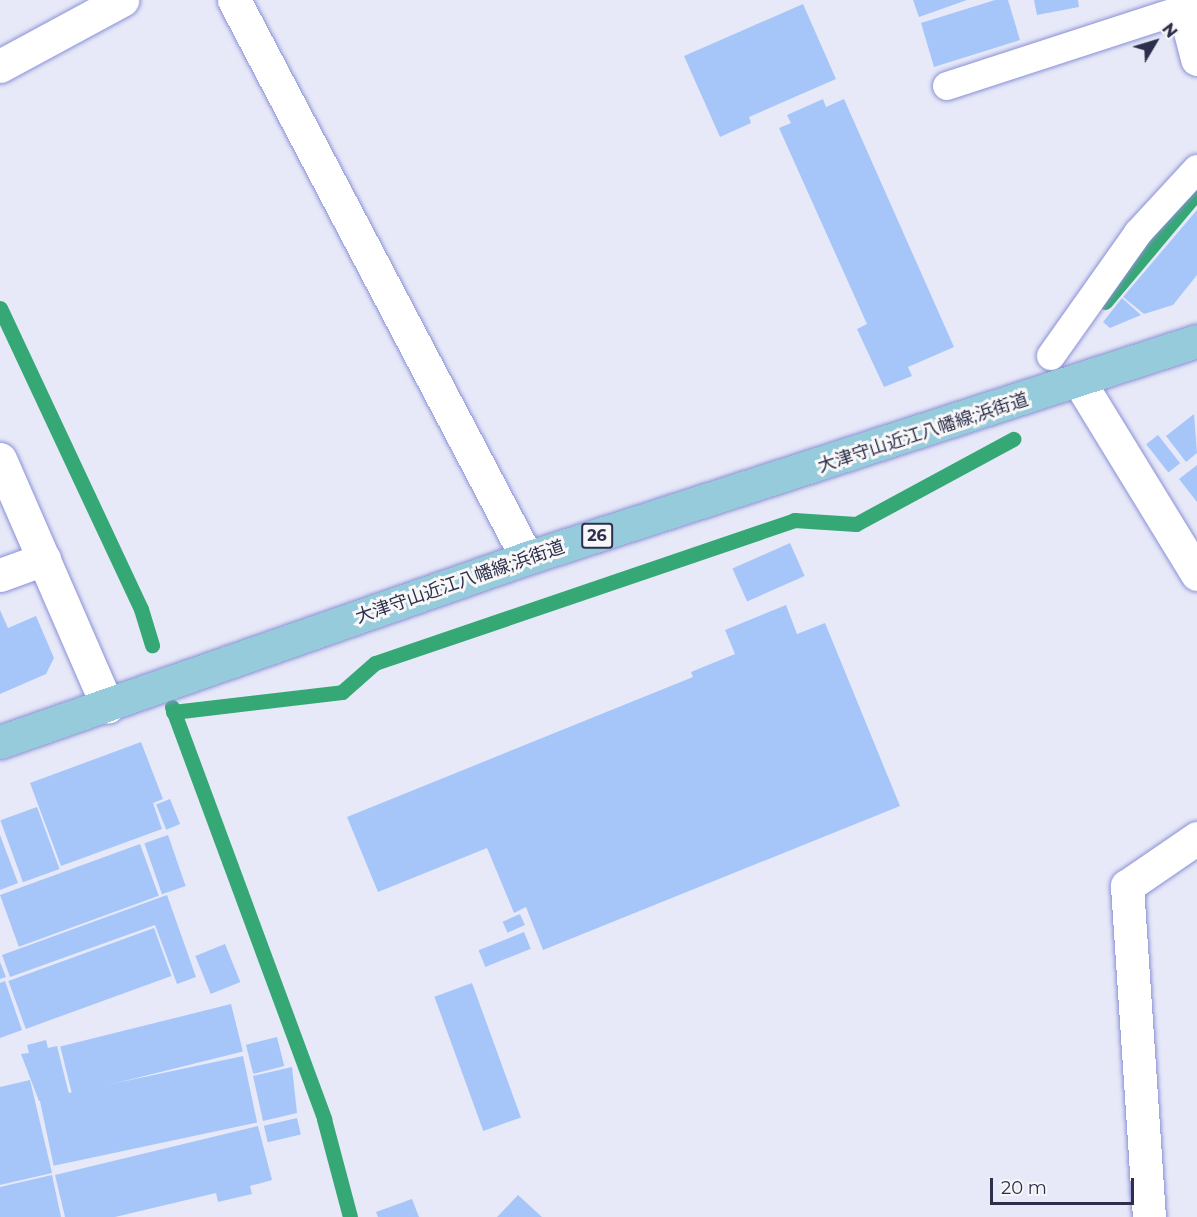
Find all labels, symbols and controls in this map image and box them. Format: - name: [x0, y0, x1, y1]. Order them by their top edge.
- north arrow: [1125, 12, 1185, 72]
- text: N: [1158, 20, 1181, 42]
- street label: 大津守山近江八幡線;浜街道: [815, 389, 1031, 477]
- road number: 26: [580, 523, 614, 549]
- street label: 大津守山近江八幡線;浜街道: [353, 536, 567, 628]
- scale bar: [993, 1166, 1137, 1204]
- text: 20 m: [1001, 1177, 1047, 1199]

